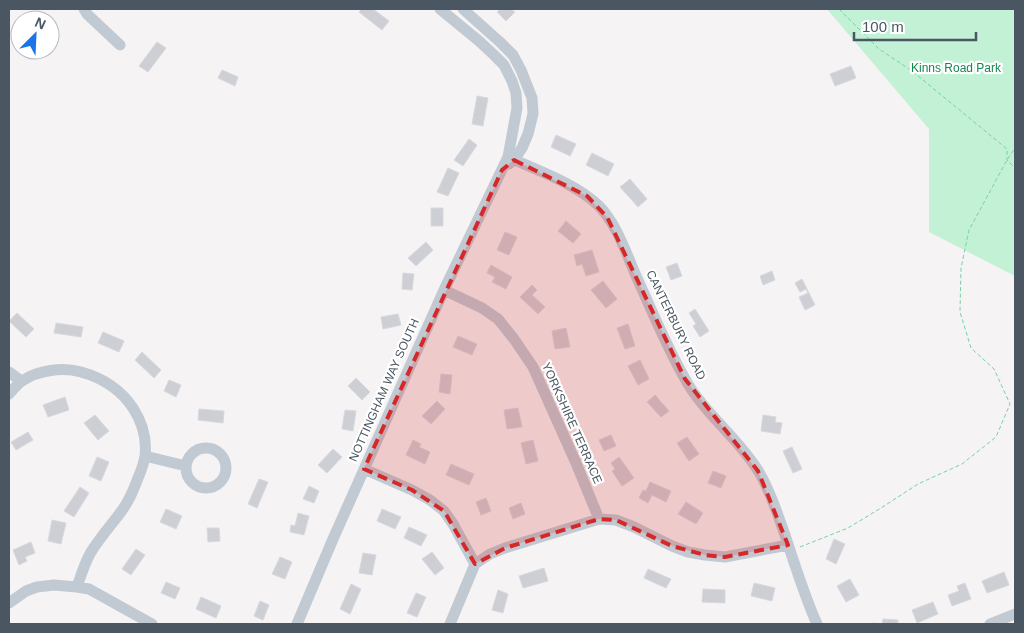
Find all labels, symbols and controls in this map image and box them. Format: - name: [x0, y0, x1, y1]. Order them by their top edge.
- north arrow: [10, 10, 60, 60]
- scale bar: [854, 10, 976, 42]
- text: N: [32, 14, 48, 32]
- text: 100 m: [862, 18, 904, 35]
- park label: Kinns Road Park: [911, 61, 1002, 75]
- street label: CANTERBURY ROAD: [643, 268, 709, 382]
- street label: NOTTINGHAM WAY SOUTH: [346, 316, 422, 464]
- street label: YORKSHIRE TERRACE: [539, 360, 605, 486]

